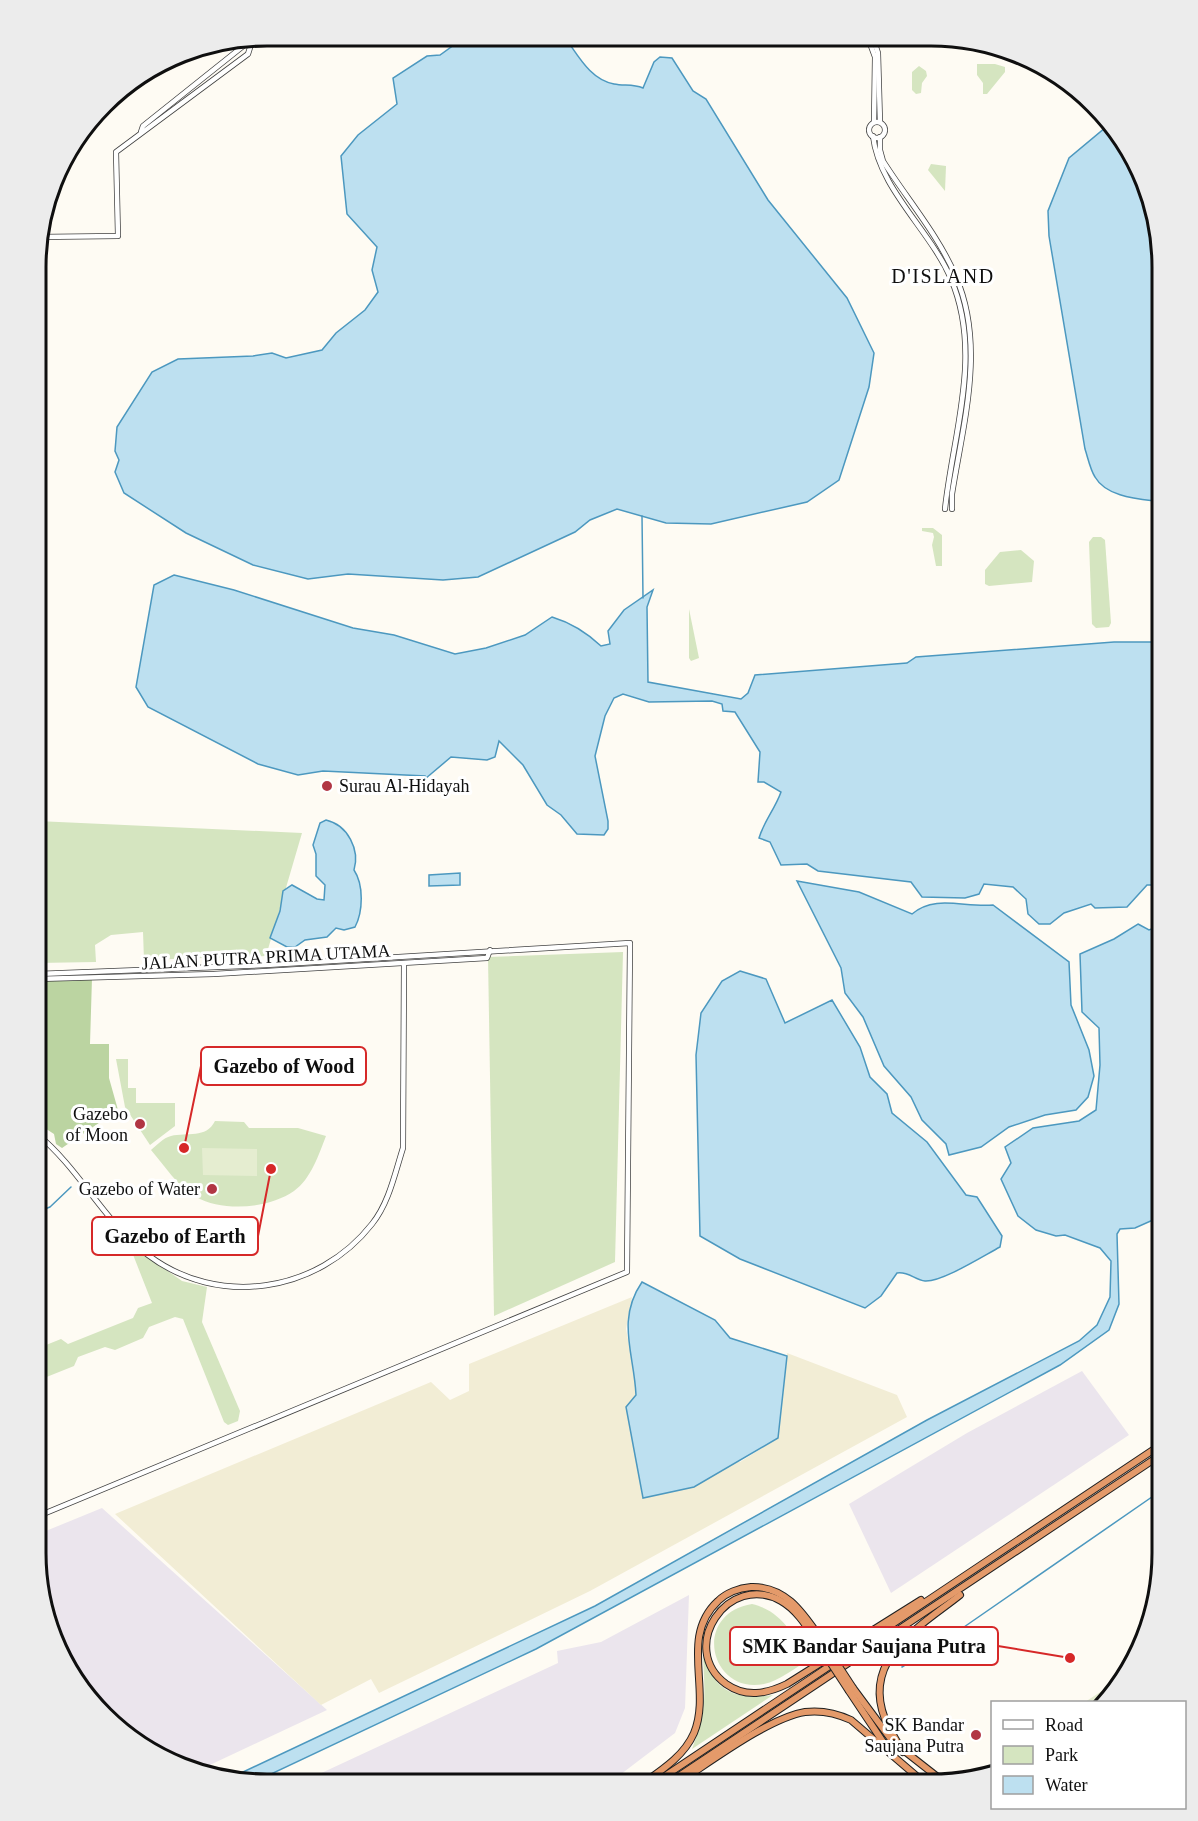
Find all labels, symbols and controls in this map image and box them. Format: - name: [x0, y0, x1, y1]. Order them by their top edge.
- district label: D'ISLAND: [891, 265, 995, 287]
- place label: Surau Al-Hidayah: [339, 776, 469, 796]
- marker: Surau Al-Hidayah: [320, 779, 334, 793]
- street label: JALAN PUTRA PRIMA UTAMA: [141, 940, 391, 974]
- callout: Gazebo of Wood: [201, 1047, 366, 1085]
- text: Gazebo of Wood: [214, 1055, 354, 1077]
- place label: Gazebo of Moon: [66, 1104, 128, 1145]
- marker: Gazebo of Moon: [133, 1117, 147, 1131]
- place label: Gazebo of Water: [79, 1179, 200, 1199]
- marker: Gazebo of Water: [205, 1182, 219, 1196]
- callout: Gazebo of Earth: [92, 1217, 258, 1255]
- text: Gazebo of Earth: [104, 1225, 246, 1247]
- callout: SMK Bandar Saujana Putra: [730, 1627, 998, 1665]
- text: SMK Bandar Saujana Putra: [742, 1635, 986, 1658]
- legend: [991, 1701, 1186, 1809]
- place label: SK Bandar Saujana Putra: [865, 1715, 964, 1756]
- text: Road: [1045, 1715, 1083, 1735]
- marker: SK Bandar Saujana Putra: [969, 1728, 983, 1742]
- text: Park: [1045, 1745, 1078, 1765]
- text: Water: [1045, 1775, 1088, 1795]

